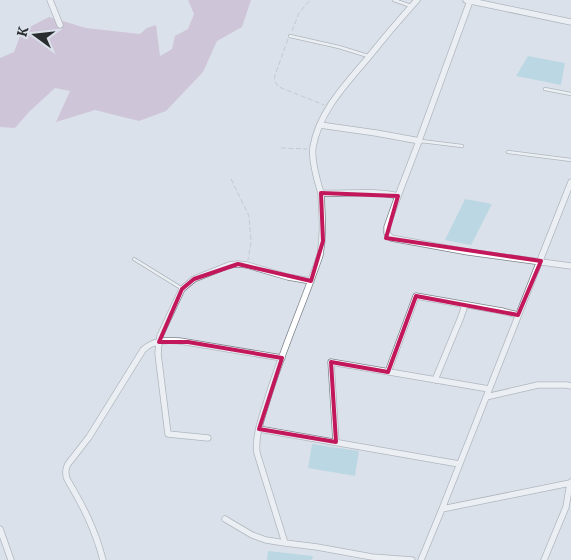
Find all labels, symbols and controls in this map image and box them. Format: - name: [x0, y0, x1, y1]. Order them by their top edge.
- north arrow: [10, 10, 60, 60]
- text: K: [12, 24, 32, 39]

